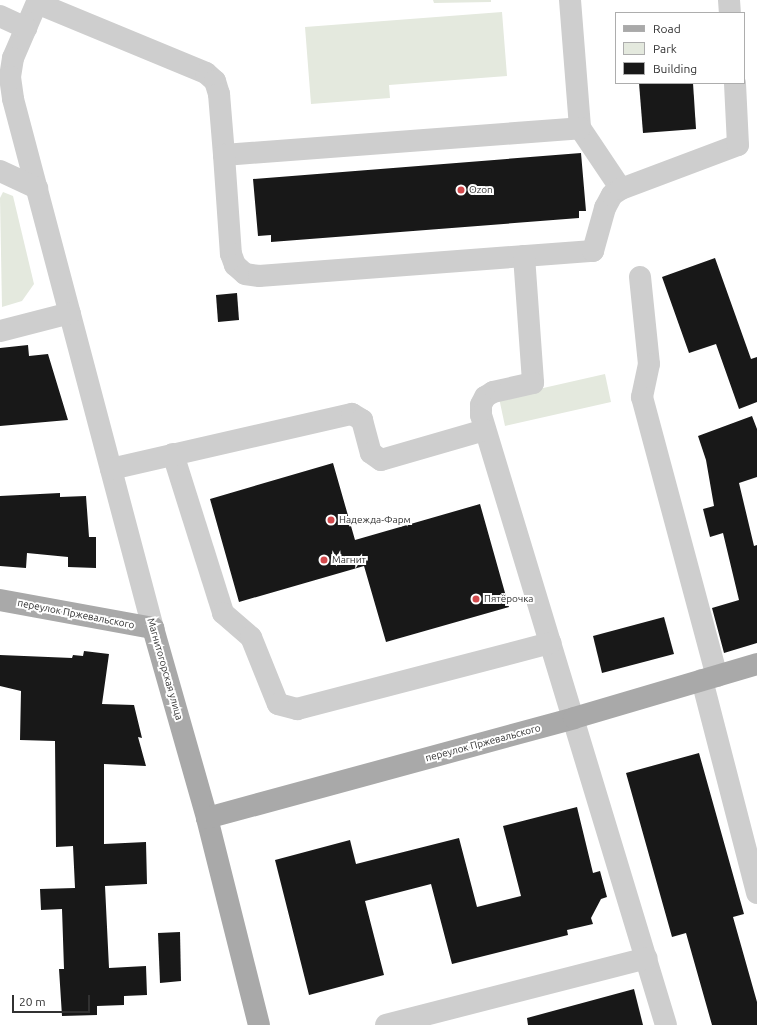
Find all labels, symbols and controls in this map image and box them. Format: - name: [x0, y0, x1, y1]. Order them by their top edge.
- legend: [615, 12, 745, 84]
- text: Road: [653, 22, 681, 35]
- text: Park: [653, 42, 677, 55]
- text: Building: [653, 62, 697, 75]
- place label: Ozon: [469, 184, 493, 196]
- marker: Ozon: [456, 185, 466, 195]
- place label: Надежда-Фарм: [339, 514, 411, 526]
- marker: Надежда-Фарм: [326, 515, 336, 525]
- place label: Магнит: [332, 554, 366, 566]
- marker: Магнит: [319, 555, 329, 565]
- place label: Пятёрочка: [484, 593, 533, 605]
- marker: Пятёрочка: [471, 594, 481, 604]
- street label: переулок Пржевальского: [17, 597, 135, 631]
- street label: Магнитогорская улица: [145, 617, 185, 721]
- street label: переулок Пржевальского: [424, 722, 542, 764]
- scale bar: [14, 987, 92, 1013]
- text: 20 m: [19, 995, 46, 1008]

